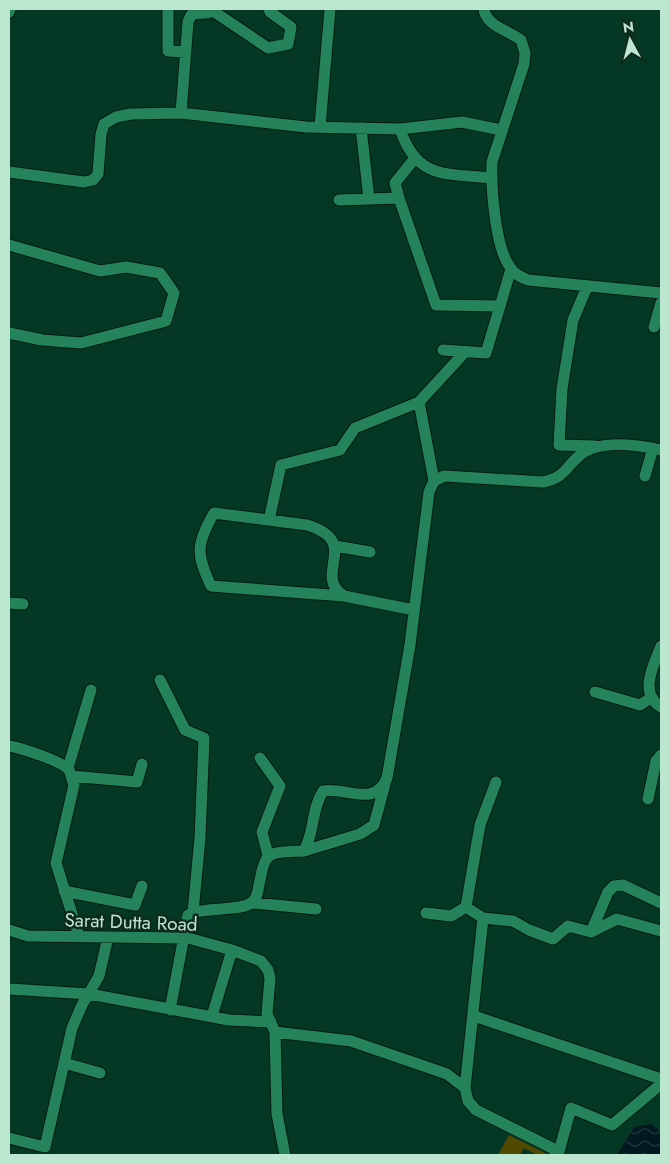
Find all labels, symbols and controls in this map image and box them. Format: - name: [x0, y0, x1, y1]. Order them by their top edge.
- north arrow: [605, 15, 655, 65]
- text: N: [622, 16, 635, 38]
- street label: Sarat Dutta Road: [64, 906, 198, 938]

